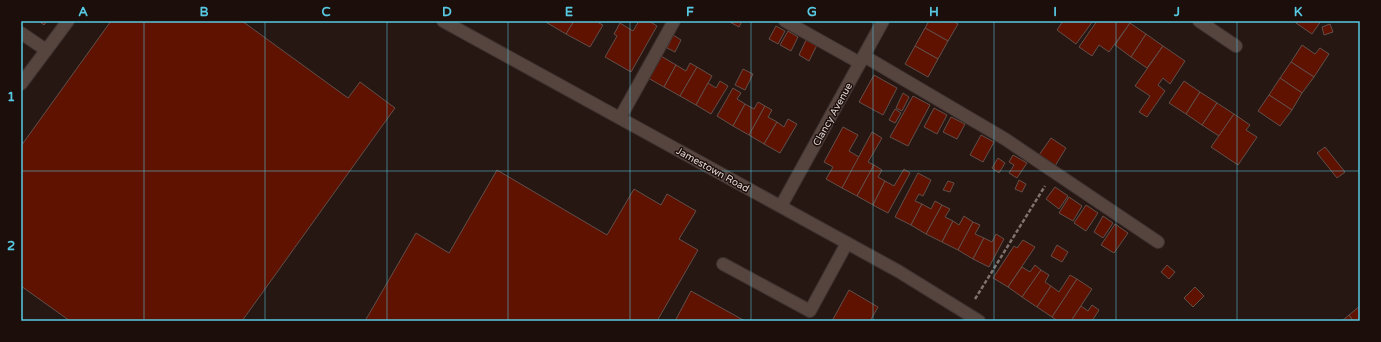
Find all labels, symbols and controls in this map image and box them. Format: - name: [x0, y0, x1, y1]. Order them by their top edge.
- text: A: [78, 4, 88, 20]
- text: B: [199, 4, 209, 20]
- text: C: [321, 4, 331, 20]
- text: D: [442, 4, 452, 20]
- text: E: [565, 4, 573, 20]
- text: F: [686, 4, 694, 20]
- text: G: [807, 4, 817, 20]
- text: H: [929, 4, 939, 20]
- text: I: [1053, 4, 1057, 20]
- text: J: [1173, 4, 1180, 20]
- text: K: [1294, 4, 1303, 20]
- street label: Clancy Avenue: [811, 81, 855, 148]
- text: 1: [7, 89, 15, 105]
- street label: Jamestown Road: [674, 145, 751, 195]
- text: 2: [7, 238, 15, 254]

